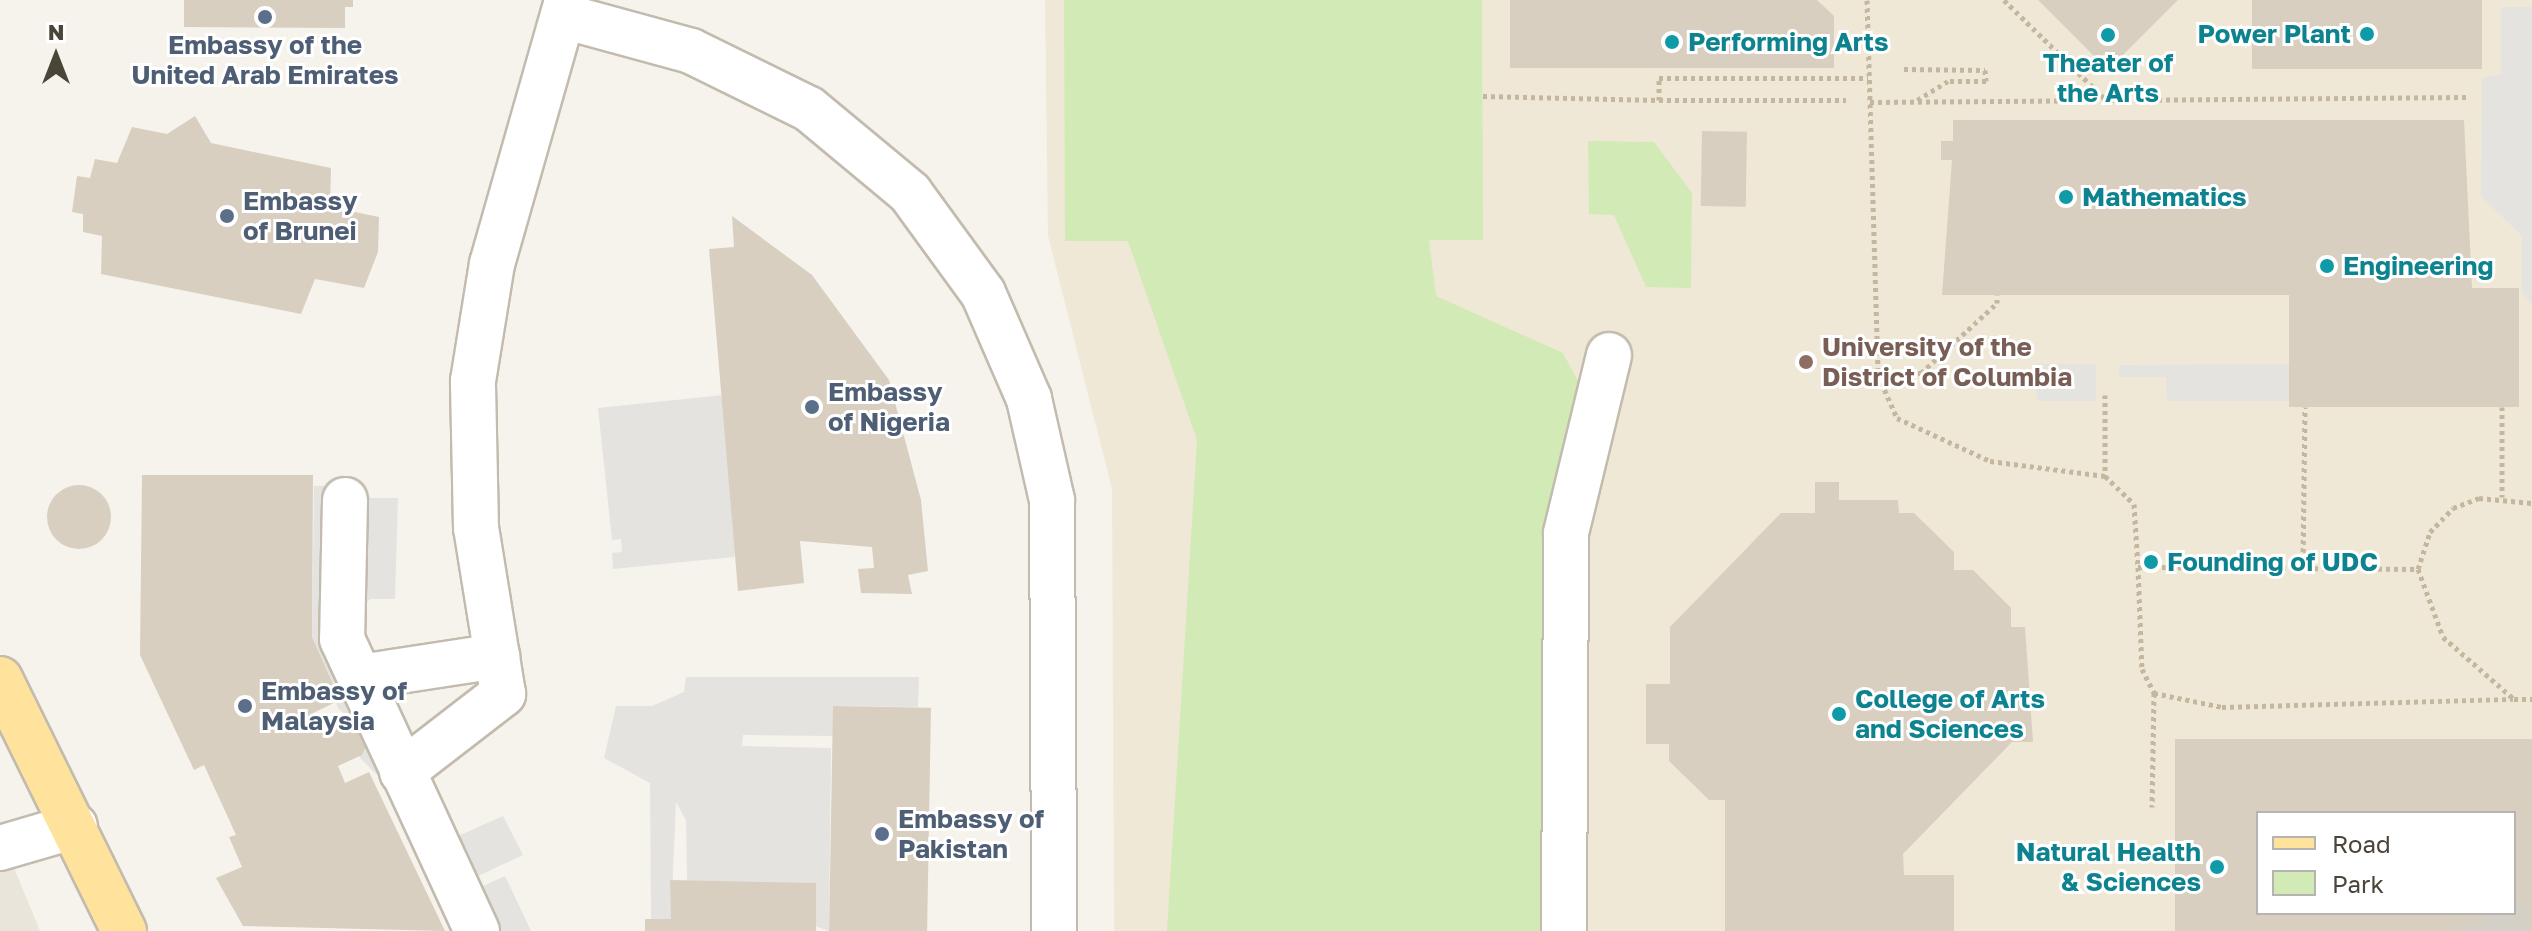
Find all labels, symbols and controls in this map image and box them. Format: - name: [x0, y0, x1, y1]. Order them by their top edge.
- marker: Embassy of the United Arab Emirates: [256, 8, 274, 26]
- north arrow: [16, 16, 96, 96]
- text: N: [48, 18, 64, 45]
- place label: Power Plant: [2198, 18, 2351, 50]
- marker: Power Plant: [2358, 25, 2376, 43]
- place label: Performing Arts: [1688, 26, 1888, 58]
- marker: Theater of the Arts: [2099, 26, 2117, 44]
- place label: Embassy of the United Arab Emirates: [131, 29, 399, 90]
- marker: Performing Arts: [1663, 33, 1681, 51]
- place label: Theater of the Arts: [2043, 47, 2173, 108]
- place label: Mathematics: [2082, 181, 2247, 213]
- place label: Embassy of Brunei: [243, 185, 358, 246]
- marker: Mathematics: [2057, 188, 2075, 206]
- marker: Embassy of Brunei: [218, 207, 236, 225]
- place label: Engineering: [2343, 250, 2493, 282]
- marker: Engineering: [2318, 257, 2336, 275]
- place label: University of the District of Columbia: [1822, 331, 2072, 392]
- marker: University of the District of Columbia: [1797, 353, 1815, 371]
- place label: Embassy of Nigeria: [828, 376, 950, 438]
- marker: Embassy of Nigeria: [803, 398, 821, 416]
- place label: Founding of UDC: [2167, 546, 2378, 578]
- marker: Founding of UDC: [2142, 553, 2160, 571]
- place label: Embassy of Malaysia: [261, 675, 407, 736]
- place label: College of Arts and Sciences: [1855, 683, 2045, 744]
- marker: Embassy of Malaysia: [236, 697, 254, 715]
- marker: College of Arts and Sciences: [1830, 705, 1848, 723]
- place label: Embassy of Pakistan: [898, 803, 1044, 864]
- legend: [2256, 811, 2516, 915]
- marker: Embassy of Pakistan: [873, 825, 891, 843]
- text: Road: [2332, 829, 2391, 858]
- place label: Natural Health & Sciences: [2016, 836, 2201, 898]
- marker: Natural Health & Sciences: [2208, 858, 2226, 876]
- text: Park: [2332, 869, 2384, 898]

